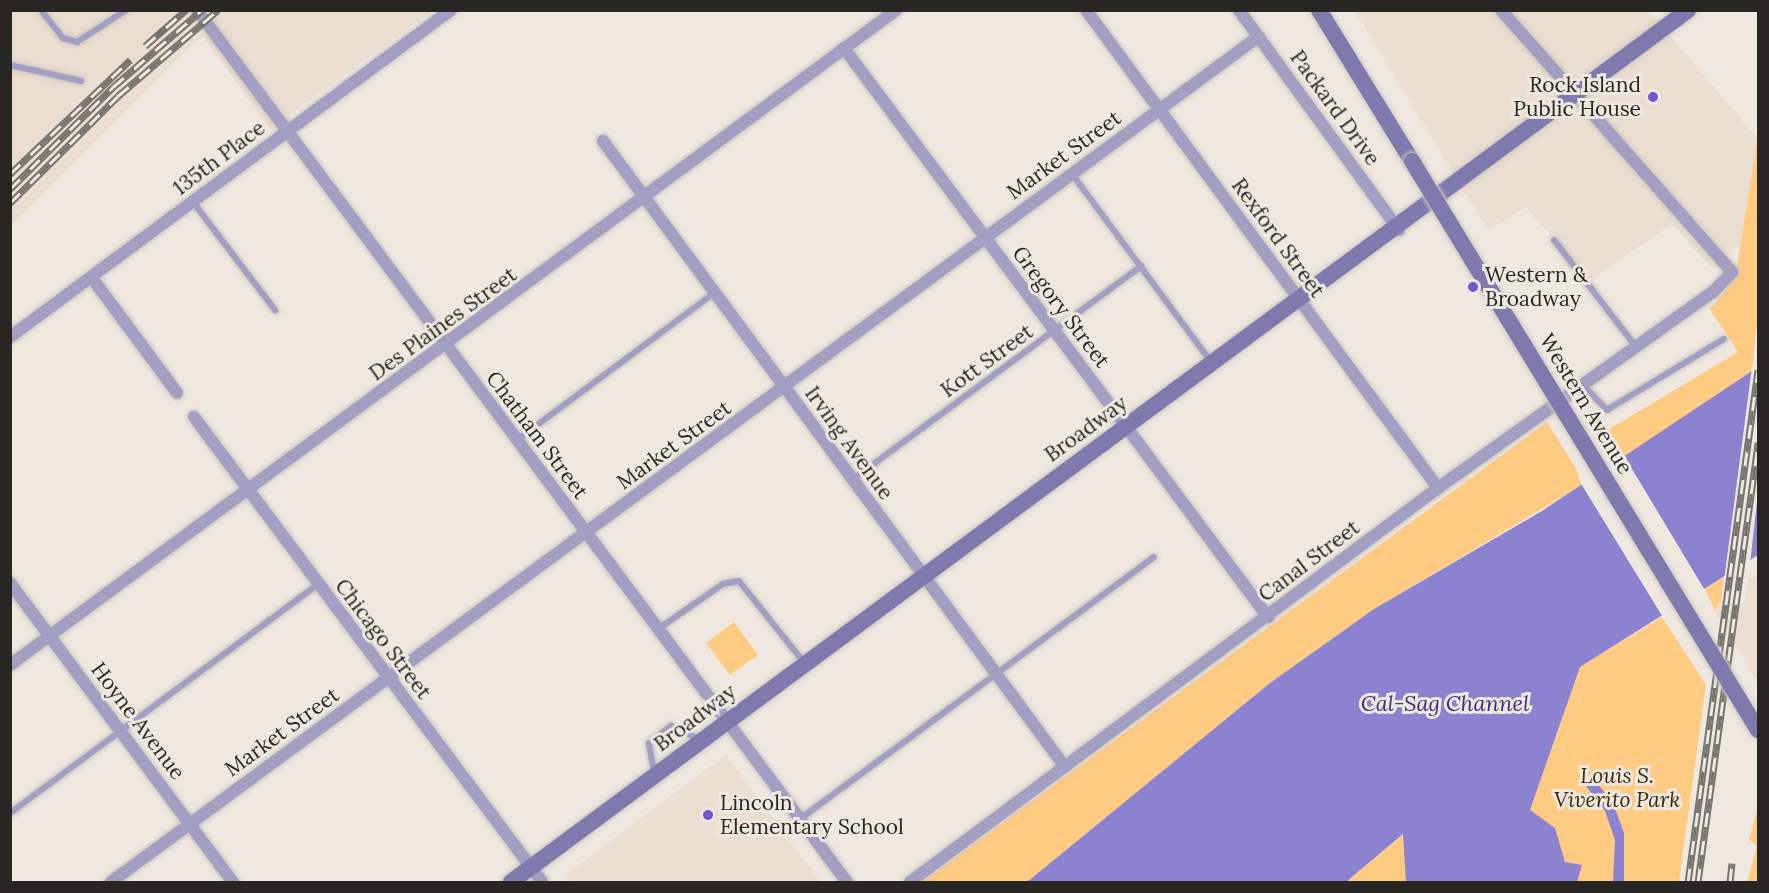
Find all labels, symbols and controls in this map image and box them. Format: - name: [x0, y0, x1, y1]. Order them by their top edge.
- street label: Packard Drive: [1285, 45, 1385, 171]
- place label: Rock Island Public House: [1513, 72, 1641, 122]
- marker: Rock Island Public House: [1646, 90, 1660, 104]
- street label: Market Street: [1002, 105, 1126, 205]
- street label: 135th Place: [168, 115, 270, 201]
- street label: Rexford Street: [1226, 173, 1330, 303]
- street label: Gregory Street: [1007, 241, 1115, 373]
- street label: Des Plaines Street: [364, 262, 522, 386]
- place label: Western & Broadway: [1485, 262, 1588, 312]
- marker: Western & Broadway: [1466, 280, 1480, 294]
- street label: Kott Street: [936, 319, 1038, 403]
- street label: Western Avenue: [1534, 329, 1638, 479]
- street label: Chatham Street: [481, 366, 593, 504]
- street label: Irving Avenue: [799, 381, 899, 505]
- street label: Broadway: [1040, 391, 1132, 467]
- street label: Market Street: [612, 395, 736, 495]
- street label: Canal Street: [1254, 515, 1364, 607]
- street label: Chicago Street: [330, 574, 436, 704]
- street label: Hoyne Avenue: [86, 657, 190, 785]
- street label: Broadway: [649, 679, 741, 757]
- street label: Market Street: [220, 682, 344, 782]
- water label: Cal-Sag Channel: [1361, 691, 1529, 717]
- park label: Louis S. Viverito Park: [1554, 763, 1680, 813]
- place label: Lincoln Elementary School: [720, 790, 904, 840]
- marker: Lincoln Elementary School: [701, 808, 715, 822]

